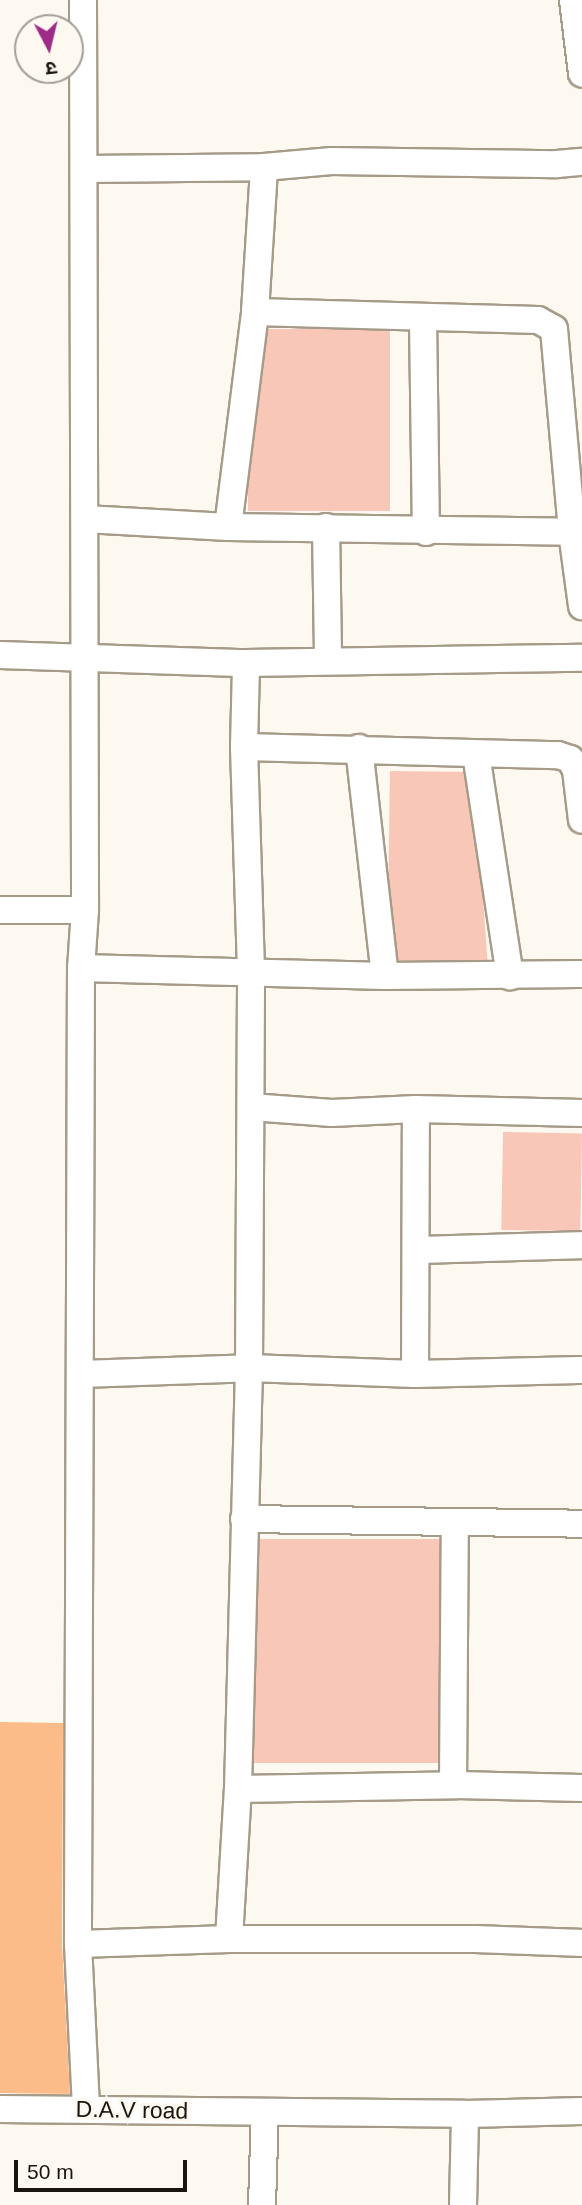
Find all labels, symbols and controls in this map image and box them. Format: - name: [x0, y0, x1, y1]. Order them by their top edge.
- north arrow: [14, 14, 84, 84]
- text: उ: [45, 57, 58, 79]
- street label: D.A.V road: [76, 2095, 188, 2125]
- scale bar: [18, 2146, 191, 2190]
- text: 50 m: [27, 2160, 74, 2183]

